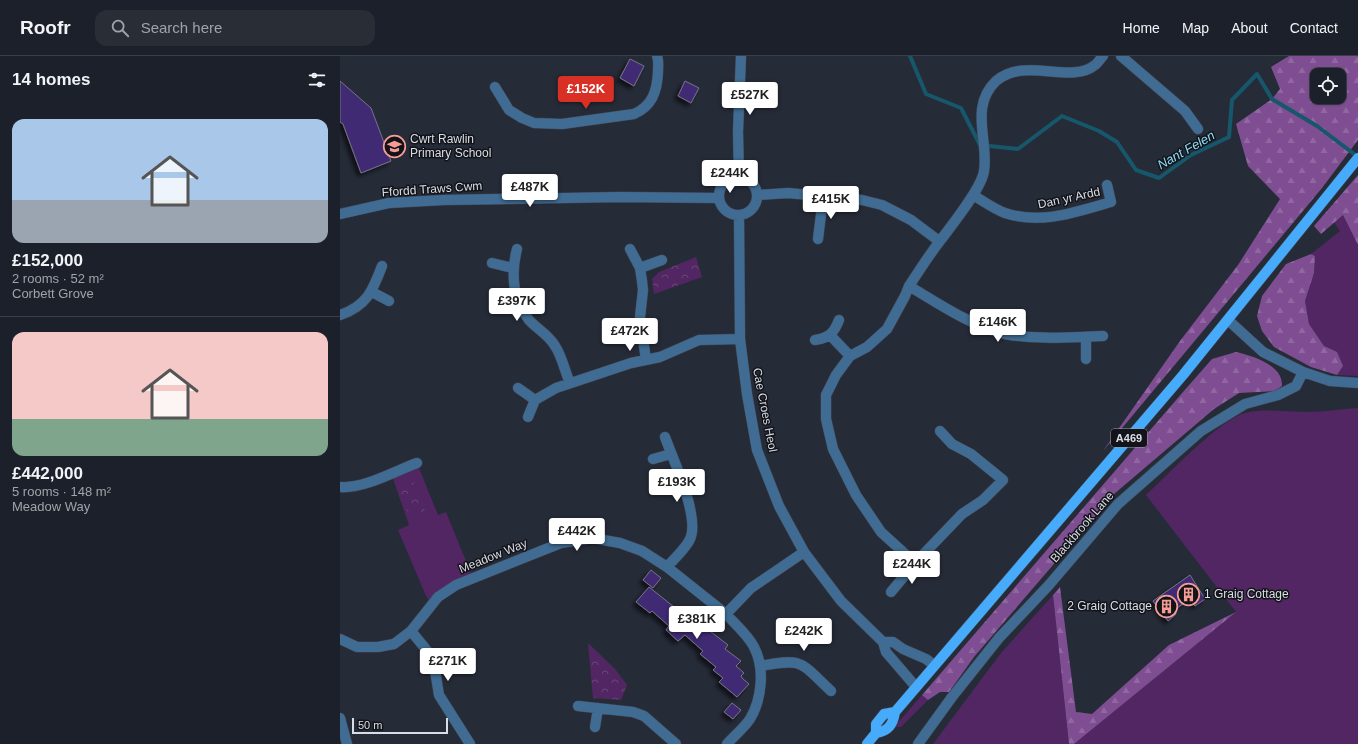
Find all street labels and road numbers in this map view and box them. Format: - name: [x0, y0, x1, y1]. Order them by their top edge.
- street label: Ffordd Traws Cwm: [381, 179, 483, 199]
- street label: Dan yr Ardd: [1037, 185, 1101, 211]
- street label: Cae Croes Heol: [750, 367, 780, 453]
- road number: A469: [1111, 429, 1147, 447]
- street label: Blackbrook Lane: [1047, 488, 1117, 565]
- street label: Meadow Way: [457, 536, 529, 576]

